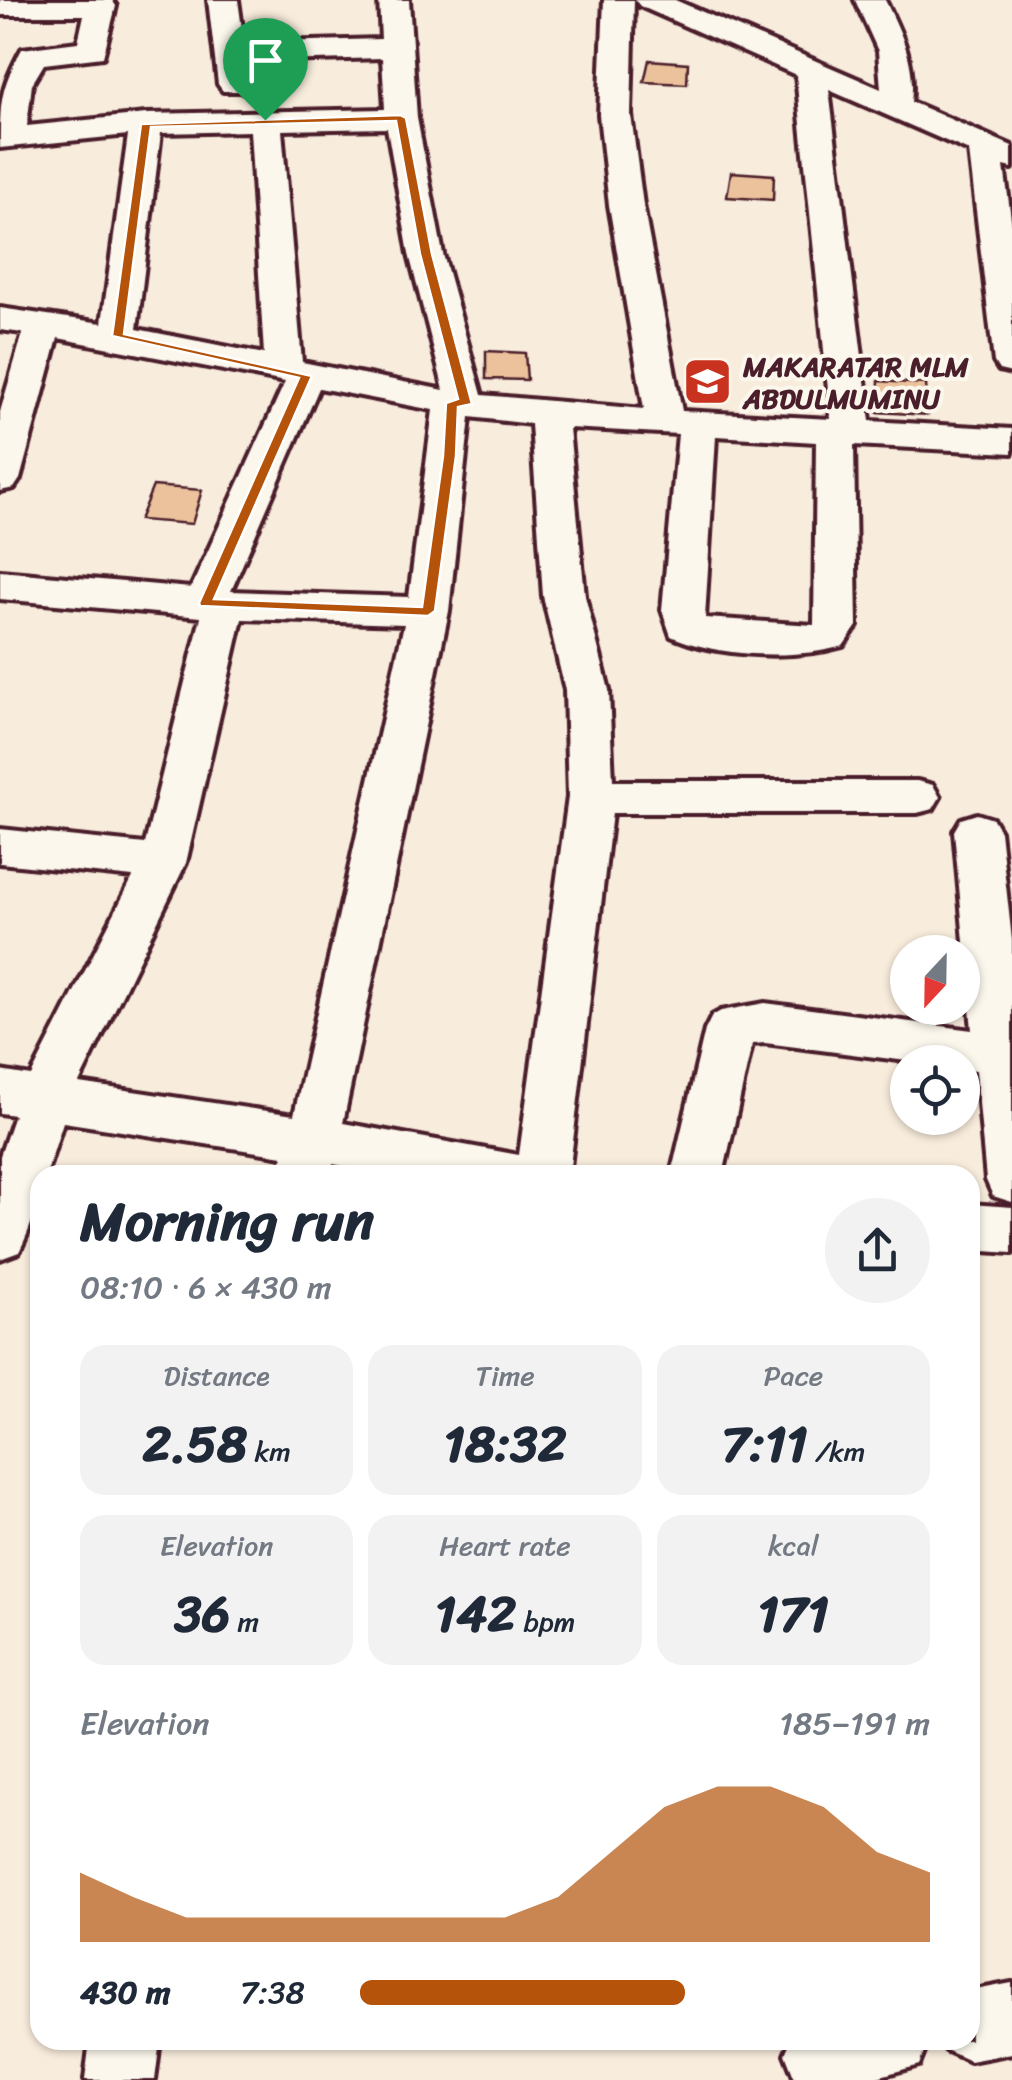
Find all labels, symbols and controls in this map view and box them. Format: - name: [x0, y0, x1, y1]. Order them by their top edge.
- pin: [223, 18, 308, 121]
- icon: arrive: [238, 33, 293, 88]
- place label: MAKARATAR MLM ABDULMUMINU: [742, 342, 970, 423]
- school or university icon: MAKARATAR MLM ABDULMUMINU: [682, 356, 734, 408]
- north arrow: [890, 935, 980, 1025]
- map controls: [890, 935, 980, 1135]
- button: locate: [890, 1045, 980, 1135]
- text: Morning run: [80, 1173, 374, 1270]
- button: share: [825, 1198, 930, 1303]
- text: 08:10 · 6 × 430 m: [80, 1259, 332, 1316]
- text: Distance: [164, 1351, 270, 1400]
- text: Time: [475, 1351, 535, 1400]
- text: Pace: [764, 1351, 823, 1400]
- text: 2.58: [143, 1400, 247, 1489]
- text: 18:32: [443, 1400, 566, 1489]
- text: 7:11: [721, 1400, 808, 1489]
- text: km: [247, 1427, 291, 1476]
- text: /km: [808, 1427, 865, 1476]
- text: Elevation: [160, 1521, 273, 1570]
- text: Heart rate: [439, 1521, 571, 1570]
- text: kcal: [768, 1521, 819, 1570]
- text: 36: [174, 1570, 230, 1659]
- text: 142: [435, 1570, 516, 1659]
- text: 171: [758, 1570, 829, 1659]
- text: m: [230, 1597, 259, 1646]
- text: bpm: [516, 1597, 575, 1646]
- text: Elevation: [80, 1695, 210, 1752]
- text: 185–191 m: [779, 1695, 930, 1752]
- text: 430 m: [80, 1964, 171, 2021]
- text: 7:38: [240, 1964, 305, 2021]

